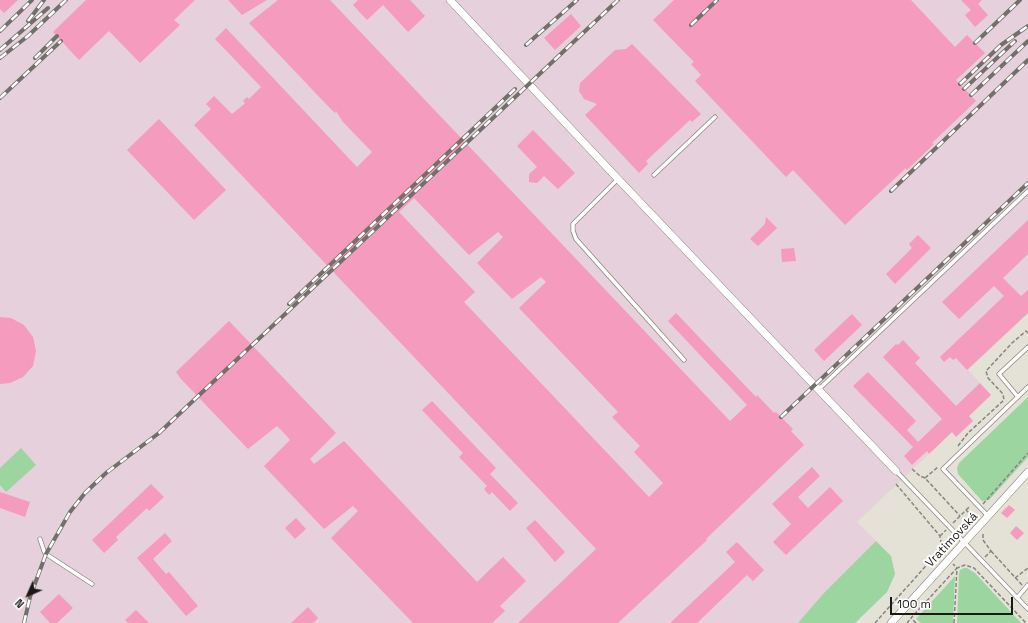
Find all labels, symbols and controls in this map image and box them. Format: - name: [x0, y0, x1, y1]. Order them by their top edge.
- street label: Vratimovská: [923, 510, 981, 570]
- north arrow: [8, 575, 48, 615]
- scale bar: [892, 589, 1015, 615]
- text: N: [12, 596, 27, 611]
- text: 100 m: [897, 596, 931, 612]

